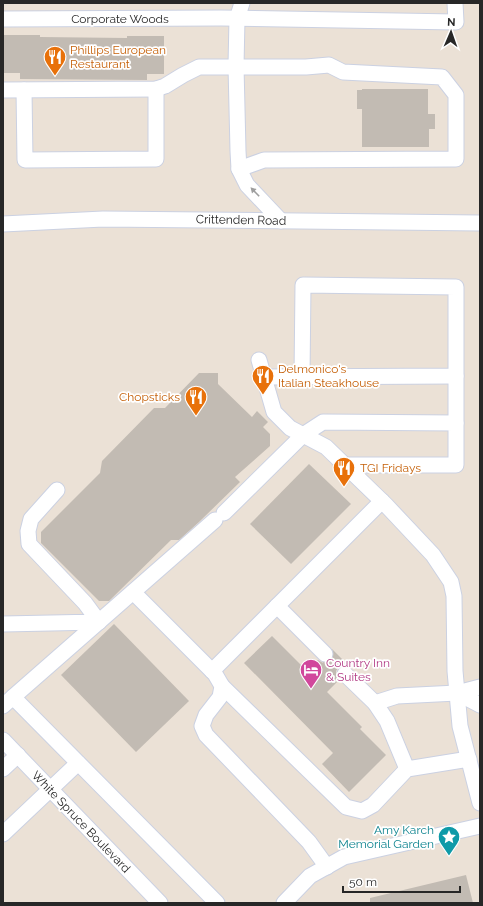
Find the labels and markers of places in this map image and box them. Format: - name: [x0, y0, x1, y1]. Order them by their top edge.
- place label: Phillips European Restaurant: [70, 43, 166, 71]
- restaurant icon: Phillips European Restaurant: [42, 44, 68, 77]
- place label: Delmonico's Italian Steakhouse: [278, 362, 379, 390]
- restaurant icon: Delmonico's Italian Steakhouse: [250, 363, 276, 396]
- restaurant icon: Chopsticks: [183, 384, 209, 417]
- place label: Chopsticks: [119, 390, 180, 404]
- restaurant icon: TGI Fridays: [331, 455, 357, 488]
- place label: TGI Fridays: [360, 461, 421, 475]
- place label: Country Inn & Suites: [326, 656, 390, 684]
- hotel icon: Country Inn & Suites: [298, 657, 324, 690]
- place label: Amy Karch Memorial Garden: [338, 823, 434, 851]
- place icon: Amy Karch Memorial Garden: [436, 824, 462, 857]

